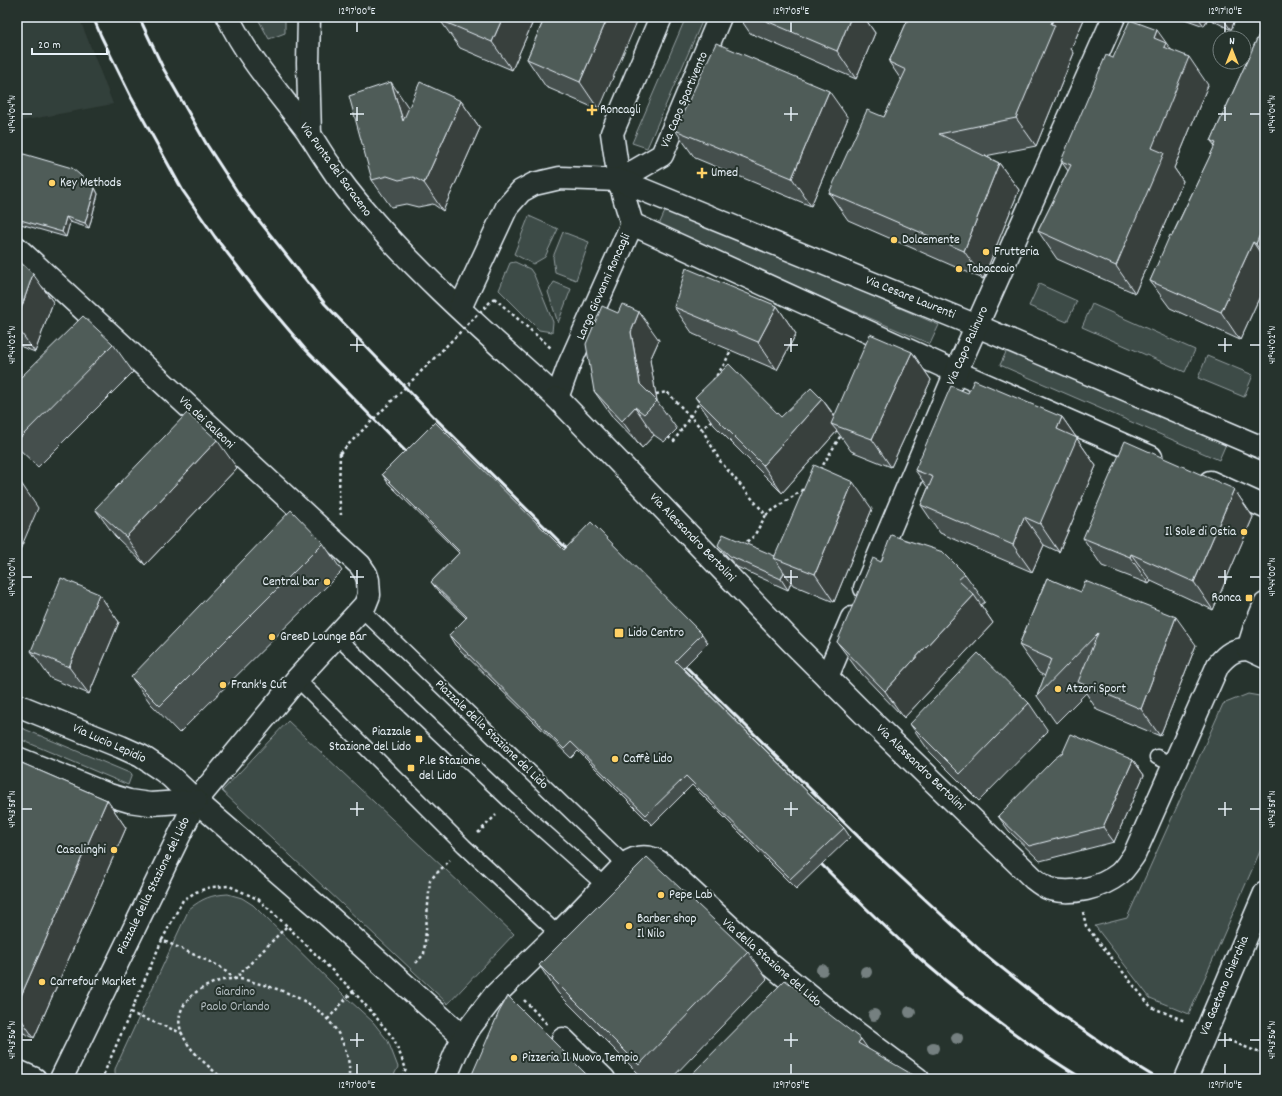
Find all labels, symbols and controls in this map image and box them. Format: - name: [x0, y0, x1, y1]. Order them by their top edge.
- text: 12°17'00"E: [339, 5, 376, 19]
- text: 12°17'05"E: [773, 5, 809, 19]
- text: 12°17'10"E: [1208, 5, 1242, 19]
- scale bar: [32, 30, 107, 56]
- north arrow: [1212, 30, 1252, 70]
- text: N: [1229, 34, 1235, 50]
- text: 20 m: [38, 37, 61, 54]
- street label: Via Capo Spartivento: [656, 49, 714, 151]
- text: 41°44'04"N: [6, 95, 20, 133]
- text: 41°44'04"N: [1266, 95, 1280, 133]
- place label: Roncagli: [600, 101, 641, 120]
- marker: Roncagli: [587, 105, 597, 115]
- street label: Via Punta del Saraceno: [294, 119, 376, 221]
- place label: Umed: [711, 164, 738, 183]
- marker: Umed: [696, 167, 708, 179]
- place label: Key Methods: [60, 174, 121, 193]
- marker: Key Methods: [47, 178, 57, 188]
- street label: Largo Giovanni Roncagli: [572, 230, 636, 343]
- place label: Dolcemente: [902, 231, 960, 250]
- marker: Dolcemente: [889, 235, 899, 245]
- place label: Frutteria: [994, 243, 1040, 262]
- marker: Frutteria: [981, 247, 991, 257]
- place label: Tabaccaio: [967, 260, 1015, 279]
- marker: Tabaccaio: [954, 264, 964, 274]
- street label: Via Cesare Laurenti: [862, 271, 958, 325]
- street label: Via Capo Palinuro: [942, 303, 994, 389]
- text: 41°44'02"N: [6, 326, 20, 364]
- text: 41°44'02"N: [1266, 326, 1280, 364]
- street label: Via dei Galeoni: [174, 392, 239, 454]
- street label: Via Alessandro Bertolini: [644, 489, 740, 587]
- place label: Il Sole di Ostia: [1165, 523, 1237, 542]
- marker: Il Sole di Ostia: [1239, 527, 1249, 537]
- text: 41°44'00"N: [6, 557, 20, 597]
- text: 41°44'00"N: [1266, 557, 1280, 597]
- place label: Central bar: [263, 573, 319, 592]
- marker: Central bar: [322, 577, 332, 587]
- place label: Ronca: [1212, 589, 1242, 608]
- marker: Ronca: [1244, 593, 1254, 603]
- place label: Lido Centro: [628, 624, 684, 643]
- marker: Lido Centro: [613, 627, 625, 639]
- place label: GreeD Lounge Bar: [280, 628, 367, 647]
- marker: GreeD Lounge Bar: [267, 632, 277, 642]
- place label: Frank's Cut: [231, 676, 287, 695]
- street label: Piazzale della Stazione del Lido: [430, 676, 552, 794]
- marker: Frank's Cut: [218, 680, 228, 690]
- place label: Atzori Sport: [1066, 680, 1126, 699]
- marker: Atzori Sport: [1053, 684, 1063, 694]
- street label: Via Lucio Lepidio: [69, 719, 149, 769]
- street label: Via Alessandro Bertolini: [871, 720, 969, 816]
- place label: Piazzale Stazione del Lido: [329, 723, 411, 757]
- marker: Piazzale Stazione del Lido: [414, 734, 424, 744]
- place label: Caffè Lido: [623, 750, 673, 769]
- place label: P.le Stazione del Lido: [419, 752, 481, 786]
- marker: Caffè Lido: [610, 754, 620, 764]
- marker: P.le Stazione del Lido: [406, 763, 416, 773]
- text: 41°43'58"N: [6, 790, 20, 828]
- text: 41°43'58"N: [1266, 790, 1280, 828]
- street label: Piazzale della Stazione del Lido: [112, 814, 196, 958]
- place label: Casalinghi: [56, 841, 107, 860]
- marker: Casalinghi: [109, 845, 119, 855]
- place label: Pepe Lab: [669, 886, 713, 905]
- marker: Pepe Lab: [656, 890, 666, 900]
- place label: Barber shop Il Nilo: [637, 910, 696, 944]
- street label: Via della Stazione del Lido: [717, 914, 825, 1012]
- marker: Barber shop Il Nilo: [624, 921, 634, 931]
- street label: Via Gaetano Chierchia: [1195, 932, 1255, 1039]
- place label: Carrefour Market: [50, 973, 136, 992]
- marker: Carrefour Market: [37, 977, 47, 987]
- park label: Giardino Paolo Orlando: [200, 983, 270, 1017]
- text: 41°43'56"N: [6, 1021, 20, 1059]
- text: 41°43'56"N: [1266, 1021, 1280, 1059]
- place label: Pizzeria Il Nuovo Tempio: [522, 1049, 638, 1068]
- marker: Pizzeria Il Nuovo Tempio: [509, 1053, 519, 1063]
- text: 12°17'00"E: [339, 1079, 376, 1093]
- text: 12°17'05"E: [773, 1079, 809, 1093]
- text: 12°17'10"E: [1208, 1079, 1242, 1093]

